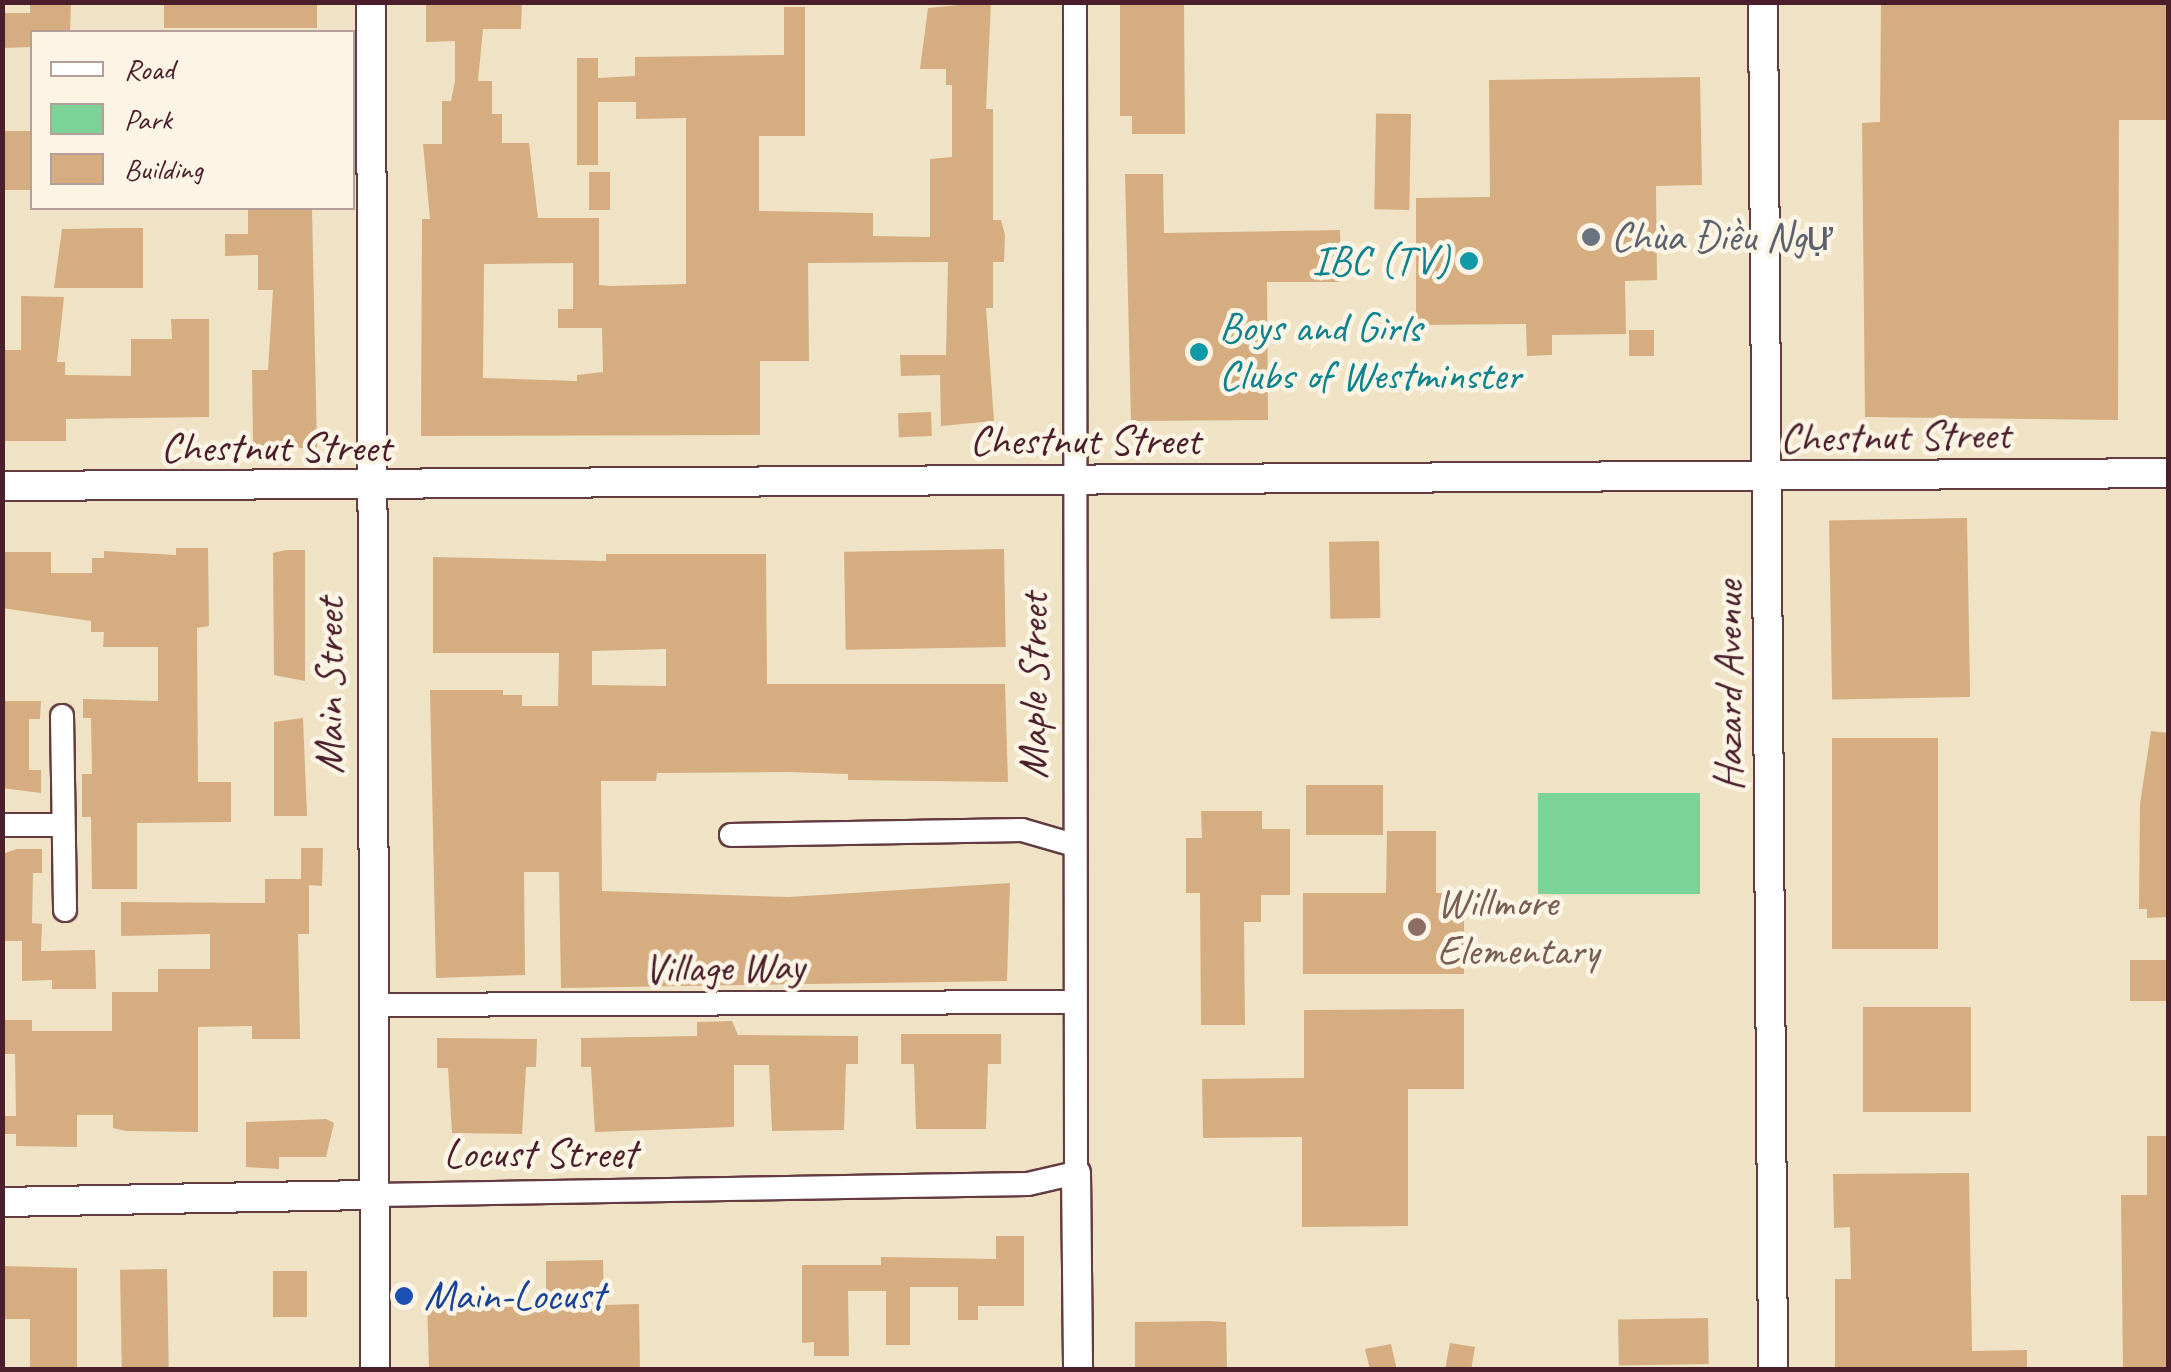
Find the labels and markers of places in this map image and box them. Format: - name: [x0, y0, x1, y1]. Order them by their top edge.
- place label: Chùa Điều Ngự: [1611, 212, 1834, 262]
- marker: Chùa Điều Ngự: [1580, 226, 1602, 248]
- place label: IBC (TV): [1312, 236, 1449, 286]
- marker: IBC (TV): [1458, 250, 1480, 272]
- place label: Boys and Girls Clubs of Westminster: [1219, 303, 1521, 402]
- marker: Boys and Girls Clubs of Westminster: [1188, 341, 1210, 363]
- place label: Willmore Elementary: [1437, 878, 1599, 976]
- marker: Willmore Elementary: [1406, 916, 1428, 938]
- place label: Main-Locust: [424, 1271, 604, 1321]
- marker: Main-Locust: [393, 1285, 415, 1307]

